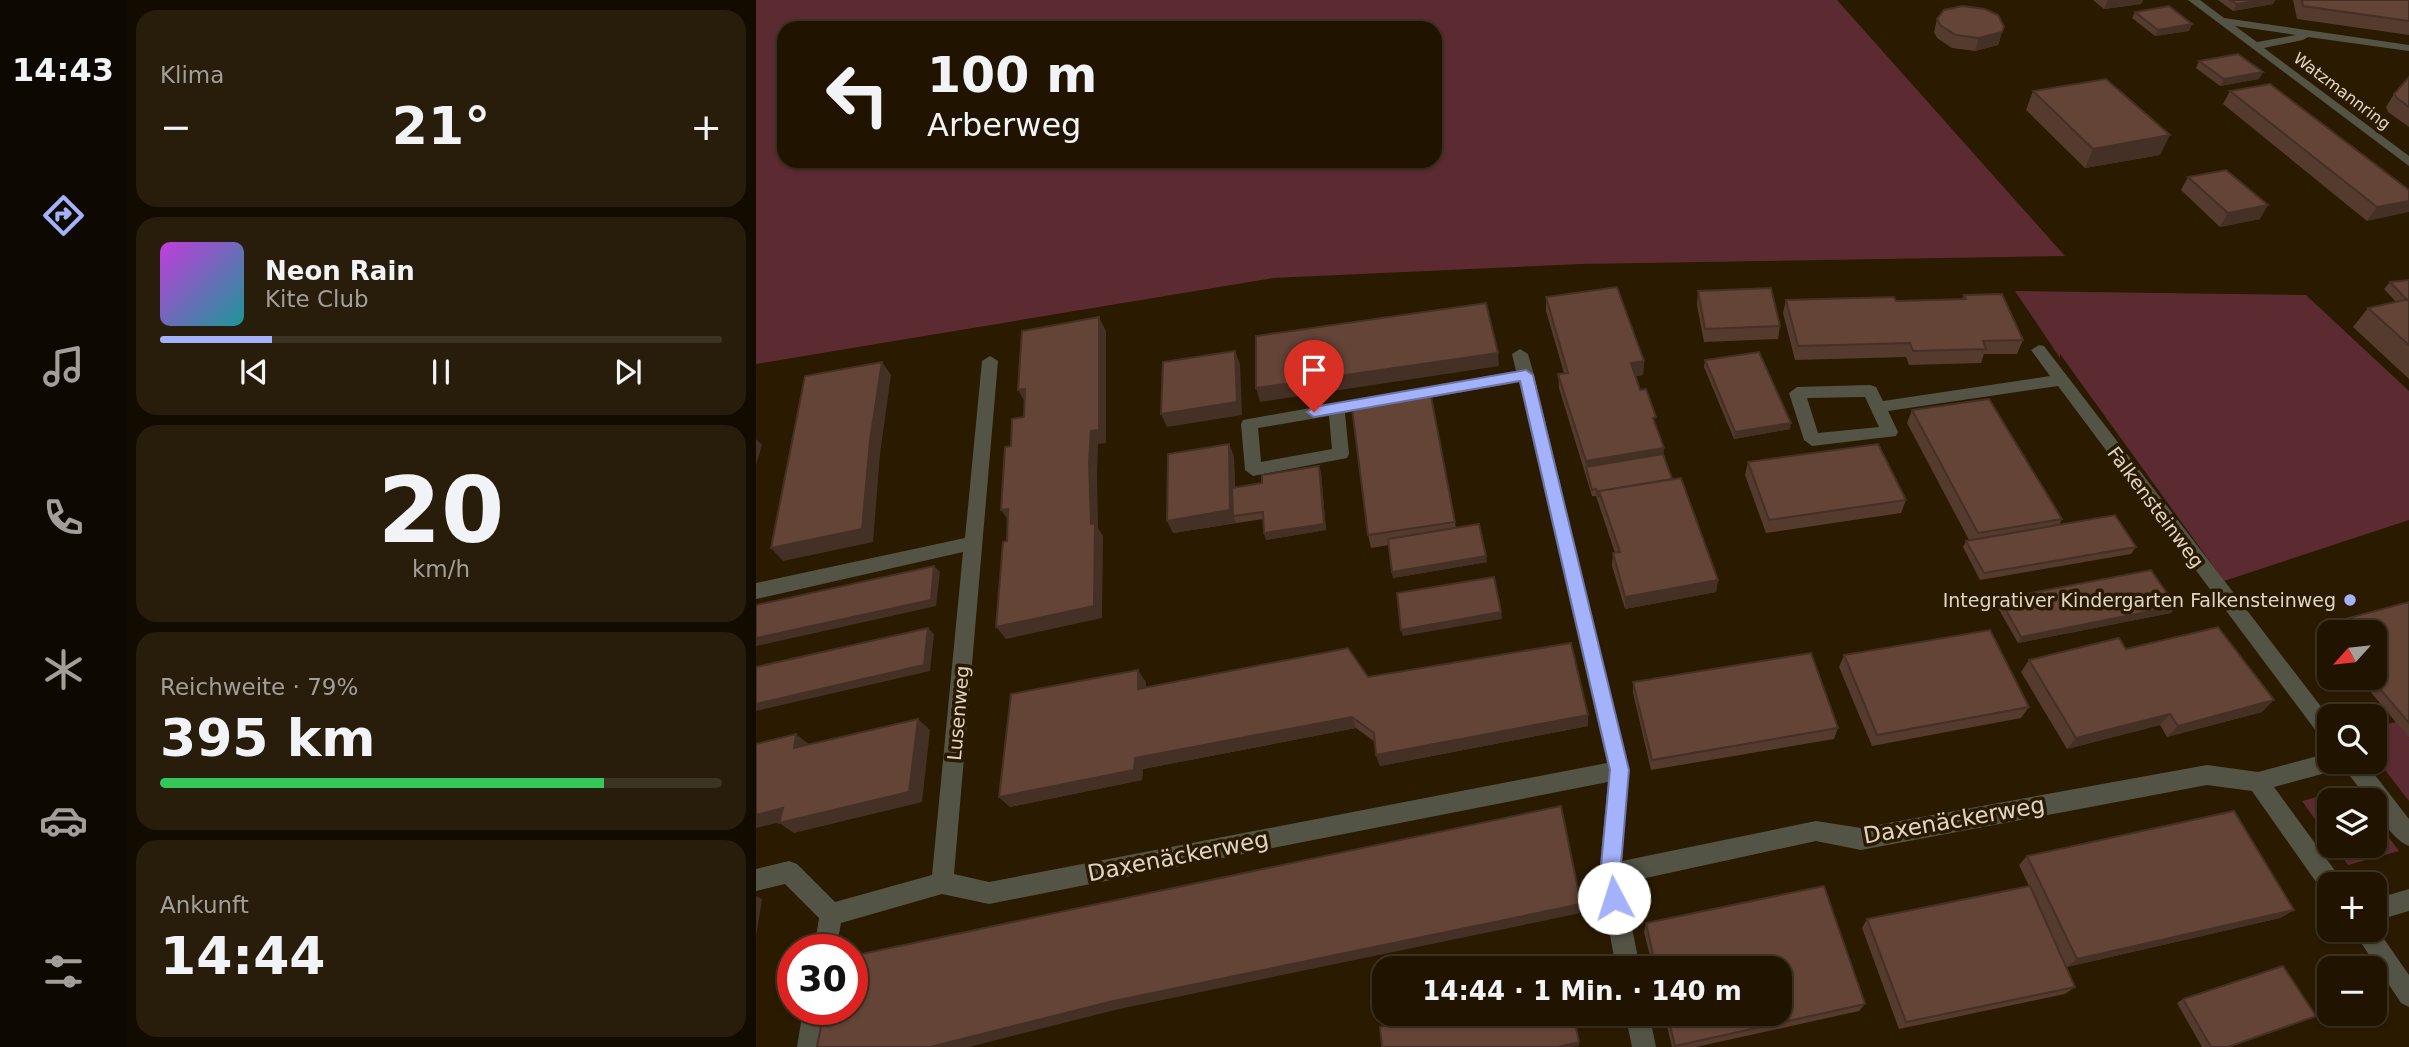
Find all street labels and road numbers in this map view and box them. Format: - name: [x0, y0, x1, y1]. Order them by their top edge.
- street label: Watzmannring: [2290, 48, 2394, 134]
- street label: Falkensteinweg: [2103, 442, 2209, 572]
- street label: Lusenweg: [943, 665, 973, 761]
- street label: Daxenäckerweg: [1861, 791, 2047, 849]
- street label: Daxenäckerweg: [1085, 826, 1271, 886]

